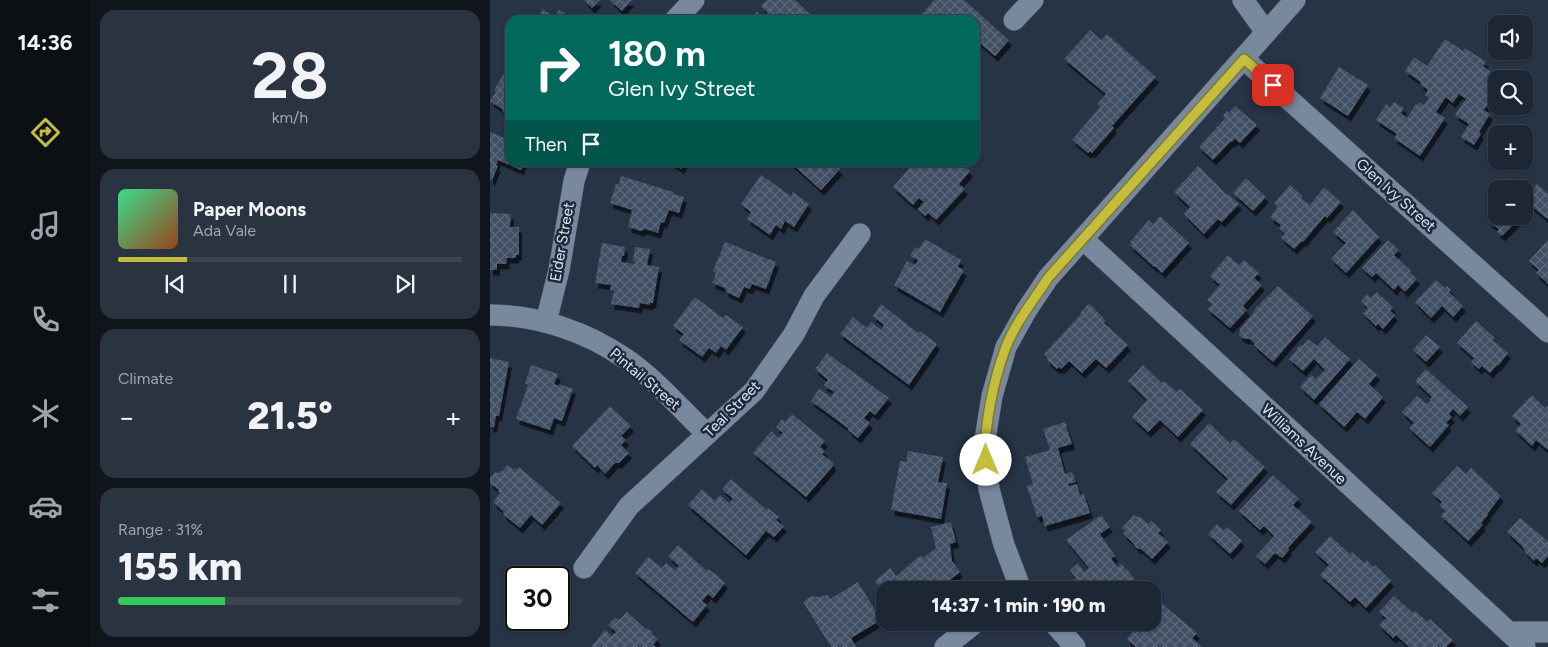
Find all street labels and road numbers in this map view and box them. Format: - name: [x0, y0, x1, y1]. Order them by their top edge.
- street label: Glen Ivy Street: [1353, 155, 1440, 236]
- street label: Eider Street: [546, 201, 578, 283]
- street label: Pintail Street: [606, 344, 684, 414]
- street label: Teal Street: [700, 377, 764, 441]
- street label: Williams Avenue: [1258, 400, 1350, 488]

